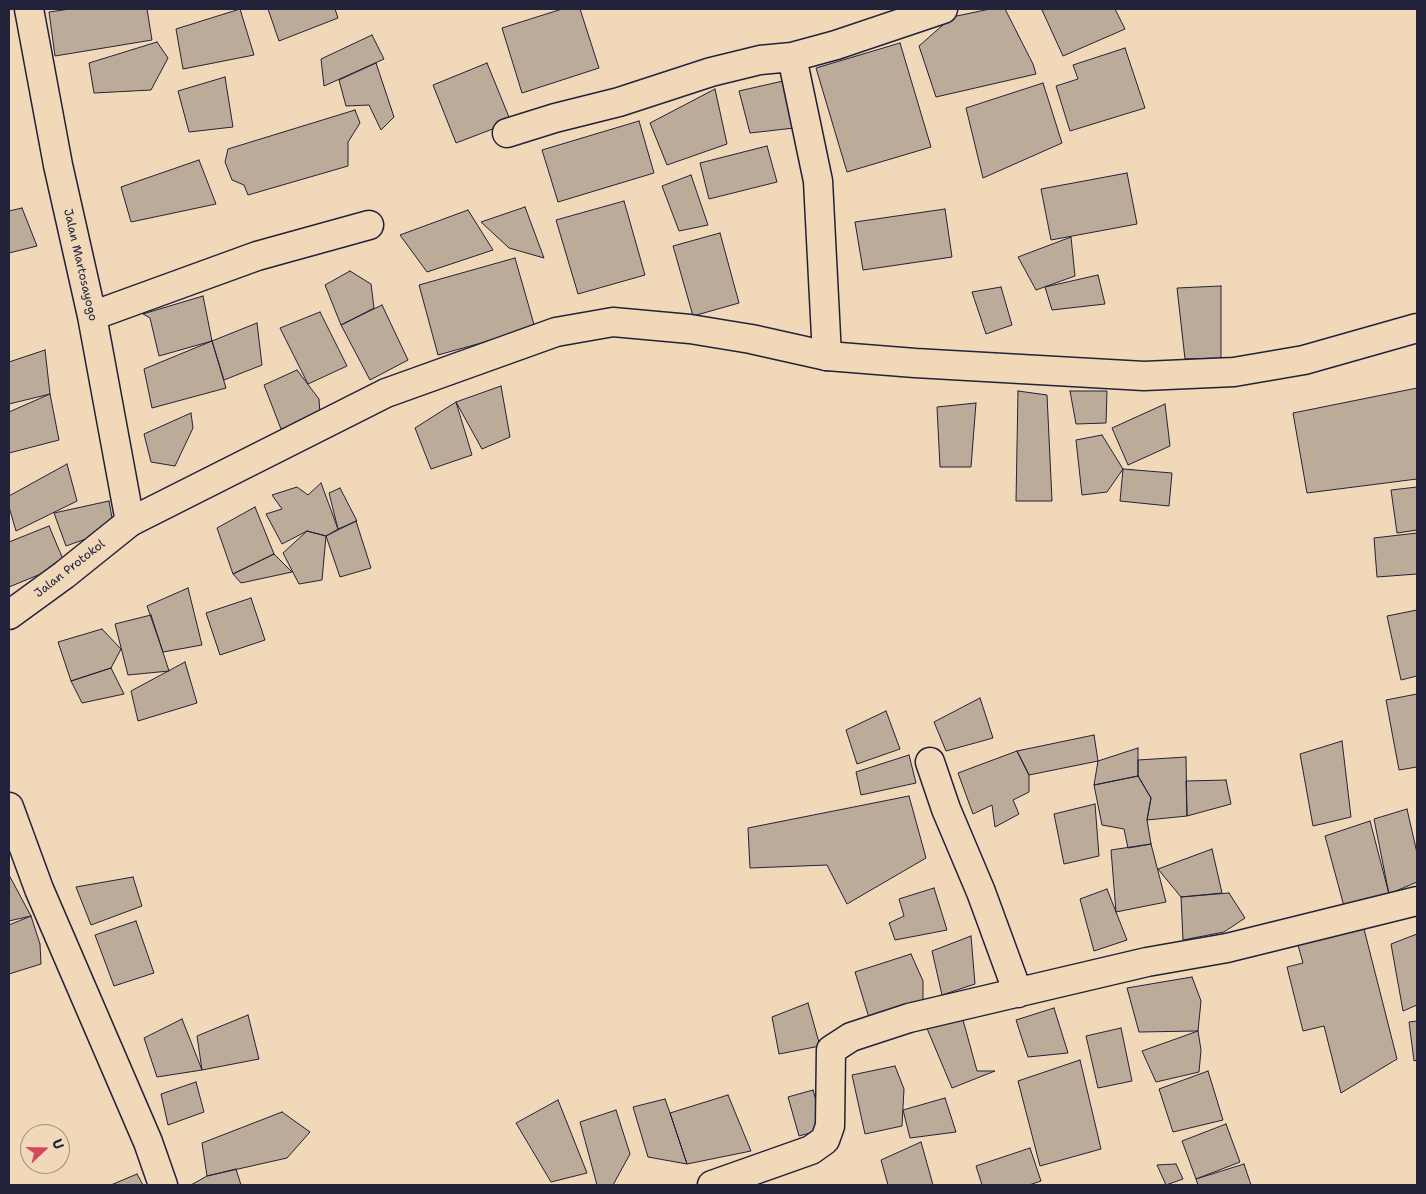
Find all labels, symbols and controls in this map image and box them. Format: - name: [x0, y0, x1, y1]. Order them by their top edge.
- street label: Jalan Martosayogo: [60, 208, 100, 322]
- street label: Jalan Protokol: [32, 537, 108, 601]
- north arrow: [20, 1124, 70, 1174]
- text: U: [48, 1136, 68, 1152]

